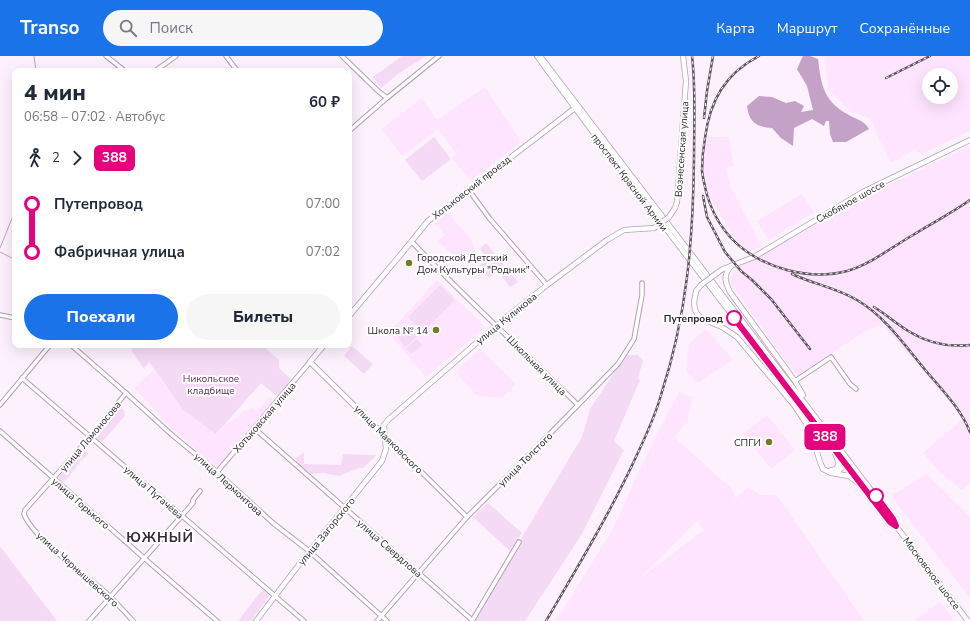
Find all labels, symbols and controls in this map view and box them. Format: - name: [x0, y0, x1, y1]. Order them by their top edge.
- search box: [103, 10, 383, 46]
- text: Transo: [20, 15, 79, 41]
- icon: search: [117, 17, 139, 39]
- text: Поиск: [149, 18, 193, 38]
- text: Карта: [716, 19, 755, 38]
- text: Маршрут: [777, 19, 838, 38]
- text: Сохранённые: [860, 19, 950, 38]
- map controls: [922, 68, 958, 104]
- button: locate: [922, 68, 958, 104]
- text: 4 мин: [24, 78, 86, 108]
- text: 60 ₽: [309, 92, 340, 112]
- street label: Вознесенская улица: [672, 101, 692, 197]
- text: 06:58 – 07:02 · Автобус: [24, 108, 165, 126]
- street label: проспект Красной Армии: [588, 131, 671, 235]
- icon: walk: [24, 147, 46, 169]
- icon: forward: [66, 147, 88, 169]
- text: 388: [102, 148, 127, 167]
- text: 2: [52, 149, 60, 167]
- street label: Хотьковский проезд: [429, 153, 514, 223]
- street label: Скобяное шоссе: [814, 177, 887, 227]
- text: Путепровод: [54, 194, 143, 214]
- text: 07:00: [306, 195, 340, 213]
- text: Фабричная улица: [54, 242, 185, 262]
- text: 07:02: [306, 243, 340, 261]
- place label: Городской Детский Дом Культуры "Родник": [417, 251, 530, 277]
- marker: Городской Детский Дом Культуры "Родник": [404, 258, 414, 268]
- street label: улица Куликова: [473, 290, 540, 348]
- button: Поехали: [24, 294, 178, 340]
- button: Билеты: [186, 294, 340, 340]
- marker: Путепровод: [726, 310, 742, 326]
- place label: Путепровод: [664, 312, 723, 326]
- place label: Школа № 14: [368, 324, 428, 338]
- marker: Школа № 14: [431, 325, 441, 335]
- street label: Школьная улица: [503, 333, 569, 399]
- park label: Никольское кладбище: [183, 372, 239, 398]
- street label: Хотьковская улица: [230, 379, 299, 456]
- street label: улица Ломоносова: [57, 398, 125, 475]
- street label: улица Маяковского: [351, 402, 426, 477]
- line badge: 388: [802, 424, 848, 450]
- text: 388: [812, 427, 838, 446]
- street label: улица Толстого: [495, 429, 556, 490]
- place label: СПГИ: [734, 436, 761, 450]
- marker: СПГИ: [764, 437, 774, 447]
- street label: улица Лермонтова: [191, 450, 266, 519]
- street label: улица Пугачёва: [121, 463, 186, 523]
- street label: улица Горького: [48, 475, 113, 533]
- unlabelled marker: [868, 488, 884, 504]
- street label: улица Загорского: [295, 494, 359, 569]
- street label: улица Свердлова: [354, 517, 425, 581]
- district label: ЮЖНЫЙ: [126, 528, 194, 547]
- street label: улица Чернышевского: [33, 529, 122, 611]
- street label: Московское шоссе: [899, 534, 963, 613]

